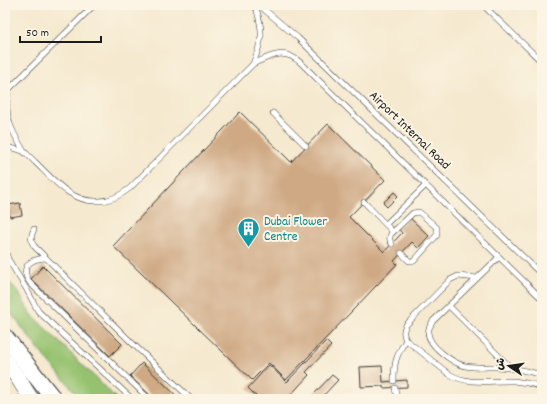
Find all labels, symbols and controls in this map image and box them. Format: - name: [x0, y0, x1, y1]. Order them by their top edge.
- scale bar: [20, 18, 101, 44]
- text: 50 m: [26, 25, 49, 42]
- street label: Airport Internal Road: [364, 87, 454, 175]
- place label: Dubai Flower Centre: [264, 213, 327, 247]
- building icon: Dubai Flower Centre: [236, 216, 262, 249]
- north arrow: [489, 346, 529, 386]
- text: ش: [492, 357, 510, 372]

